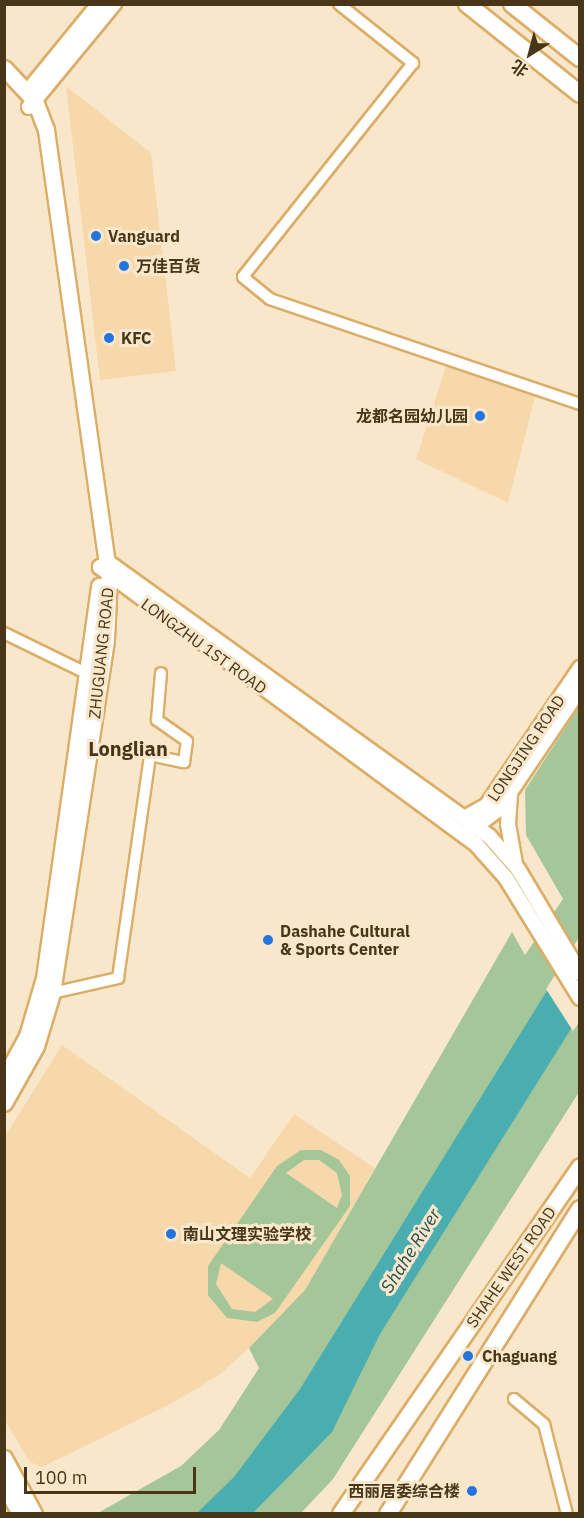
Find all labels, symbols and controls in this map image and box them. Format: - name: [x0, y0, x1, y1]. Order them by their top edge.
- north arrow: [500, 24, 560, 84]
- text: 北: [507, 56, 532, 81]
- place label: Vanguard: [108, 226, 180, 246]
- marker: Vanguard: [89, 229, 103, 243]
- place label: 万佳百货: [136, 256, 200, 276]
- marker: 万佳百货: [117, 259, 131, 273]
- place label: KFC: [121, 328, 151, 348]
- marker: KFC: [102, 331, 116, 345]
- place label: 龙都名园幼儿园: [356, 406, 468, 426]
- marker: 龙都名园幼儿园: [473, 409, 487, 423]
- street label: ZHUGUANG ROAD: [85, 586, 117, 720]
- street label: LONGZHU 1ST ROAD: [138, 594, 270, 698]
- street label: LONGJING ROAD: [483, 691, 569, 805]
- district label: Longlian: [88, 736, 168, 760]
- place label: Dashahe Cultural & Sports Center: [280, 921, 410, 959]
- marker: Dashahe Cultural & Sports Center: [261, 933, 275, 947]
- street label: SHAHE WEST ROAD: [462, 1203, 560, 1331]
- water label: Shahe River: [377, 1205, 445, 1297]
- place label: 南山文理实验学校: [183, 1224, 311, 1244]
- marker: 南山文理实验学校: [164, 1227, 178, 1241]
- place label: Chaguang: [482, 1346, 557, 1366]
- marker: Chaguang: [459, 1347, 477, 1365]
- scale bar: [27, 1455, 200, 1493]
- text: 100 m: [35, 1466, 87, 1489]
- place label: 西丽居委综合楼: [348, 1481, 460, 1501]
- marker: 西丽居委综合楼: [465, 1484, 479, 1498]

